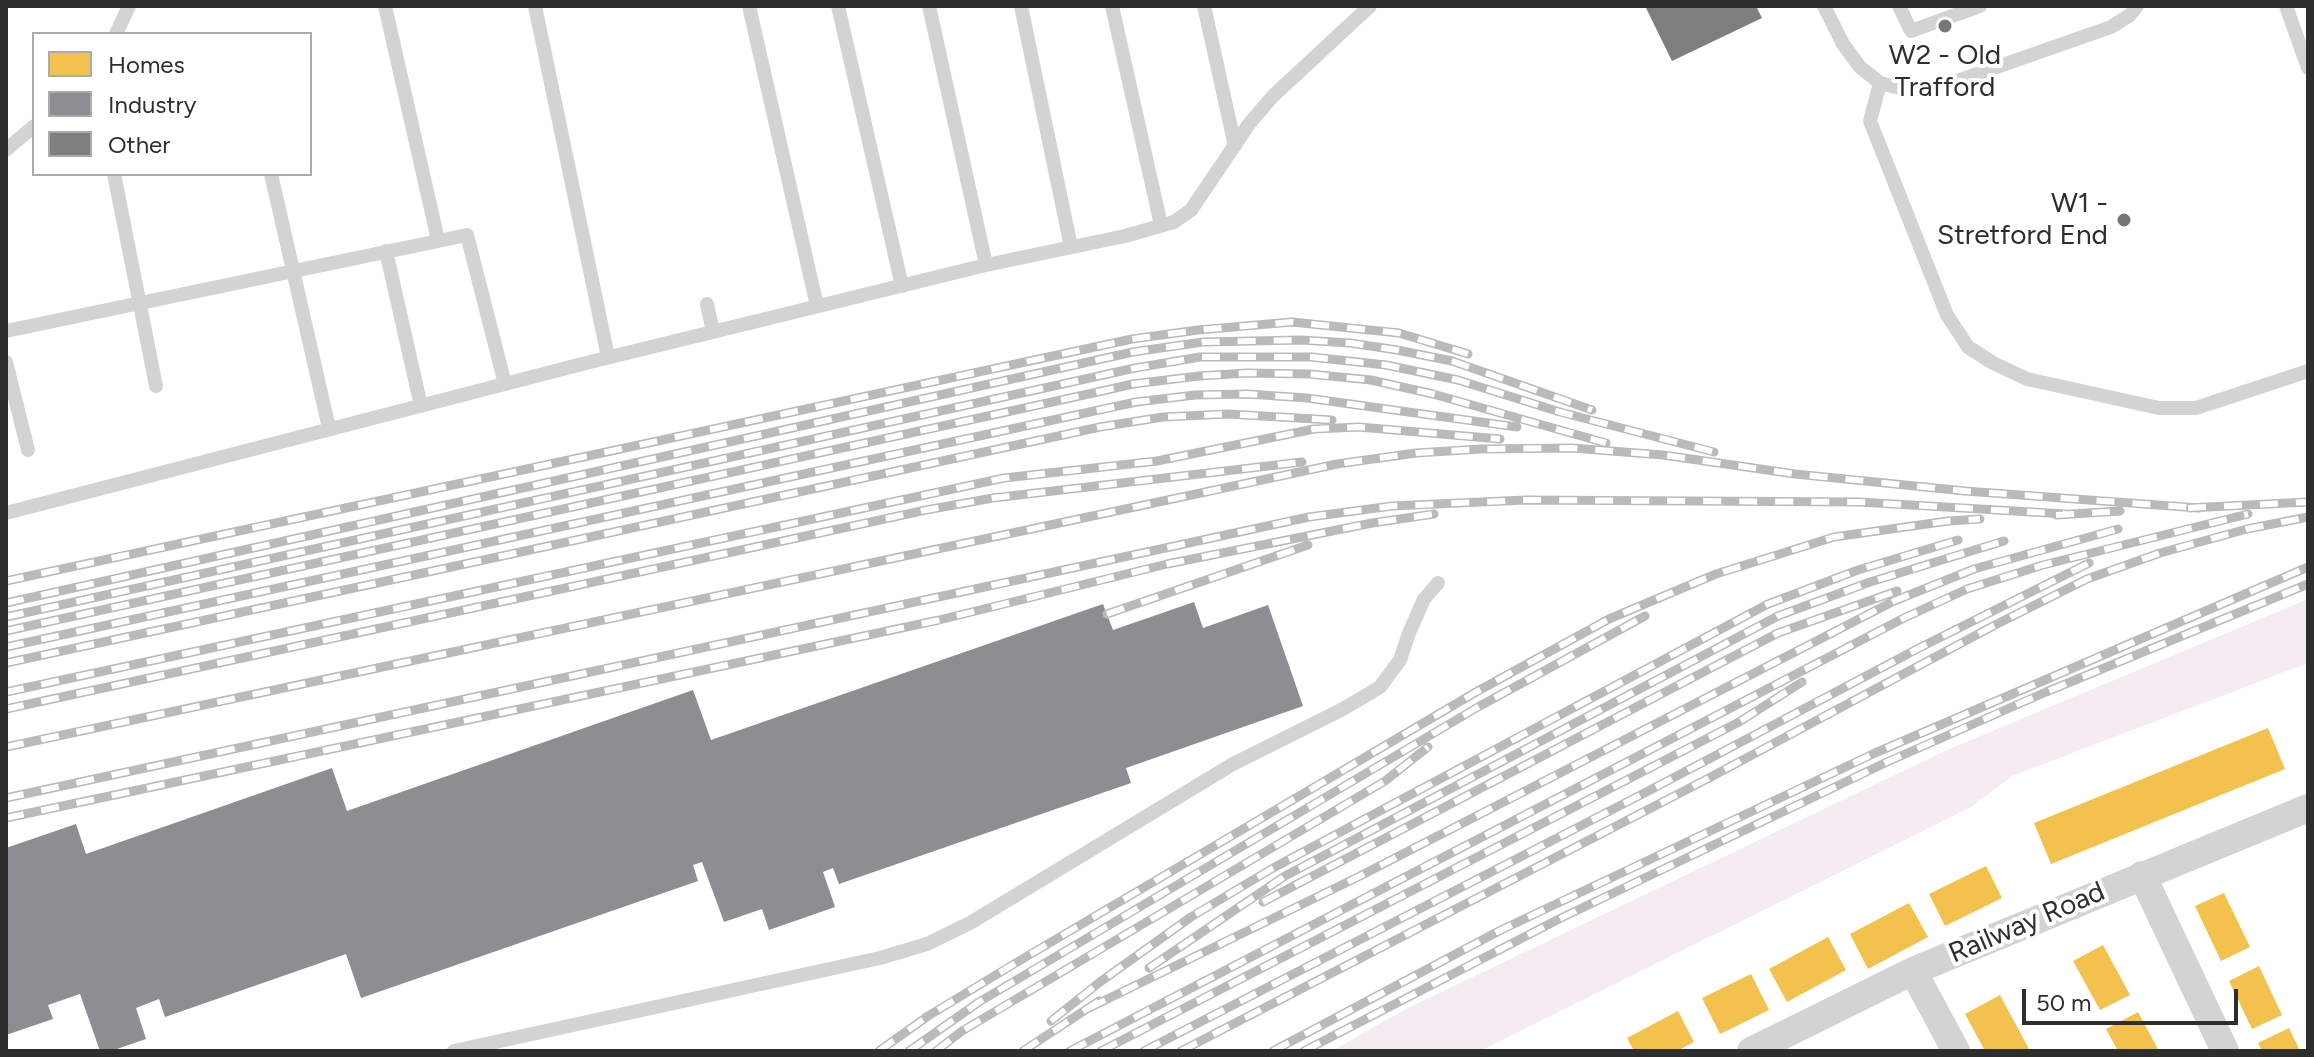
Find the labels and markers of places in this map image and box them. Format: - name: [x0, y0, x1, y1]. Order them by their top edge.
- marker: W2 - Old Trafford: [1936, 17, 1954, 35]
- place label: W2 - Old Trafford: [1889, 39, 2001, 105]
- place label: W1 - Stretford End: [1937, 187, 2108, 253]
- marker: W1 - Stretford End: [2115, 211, 2133, 229]

